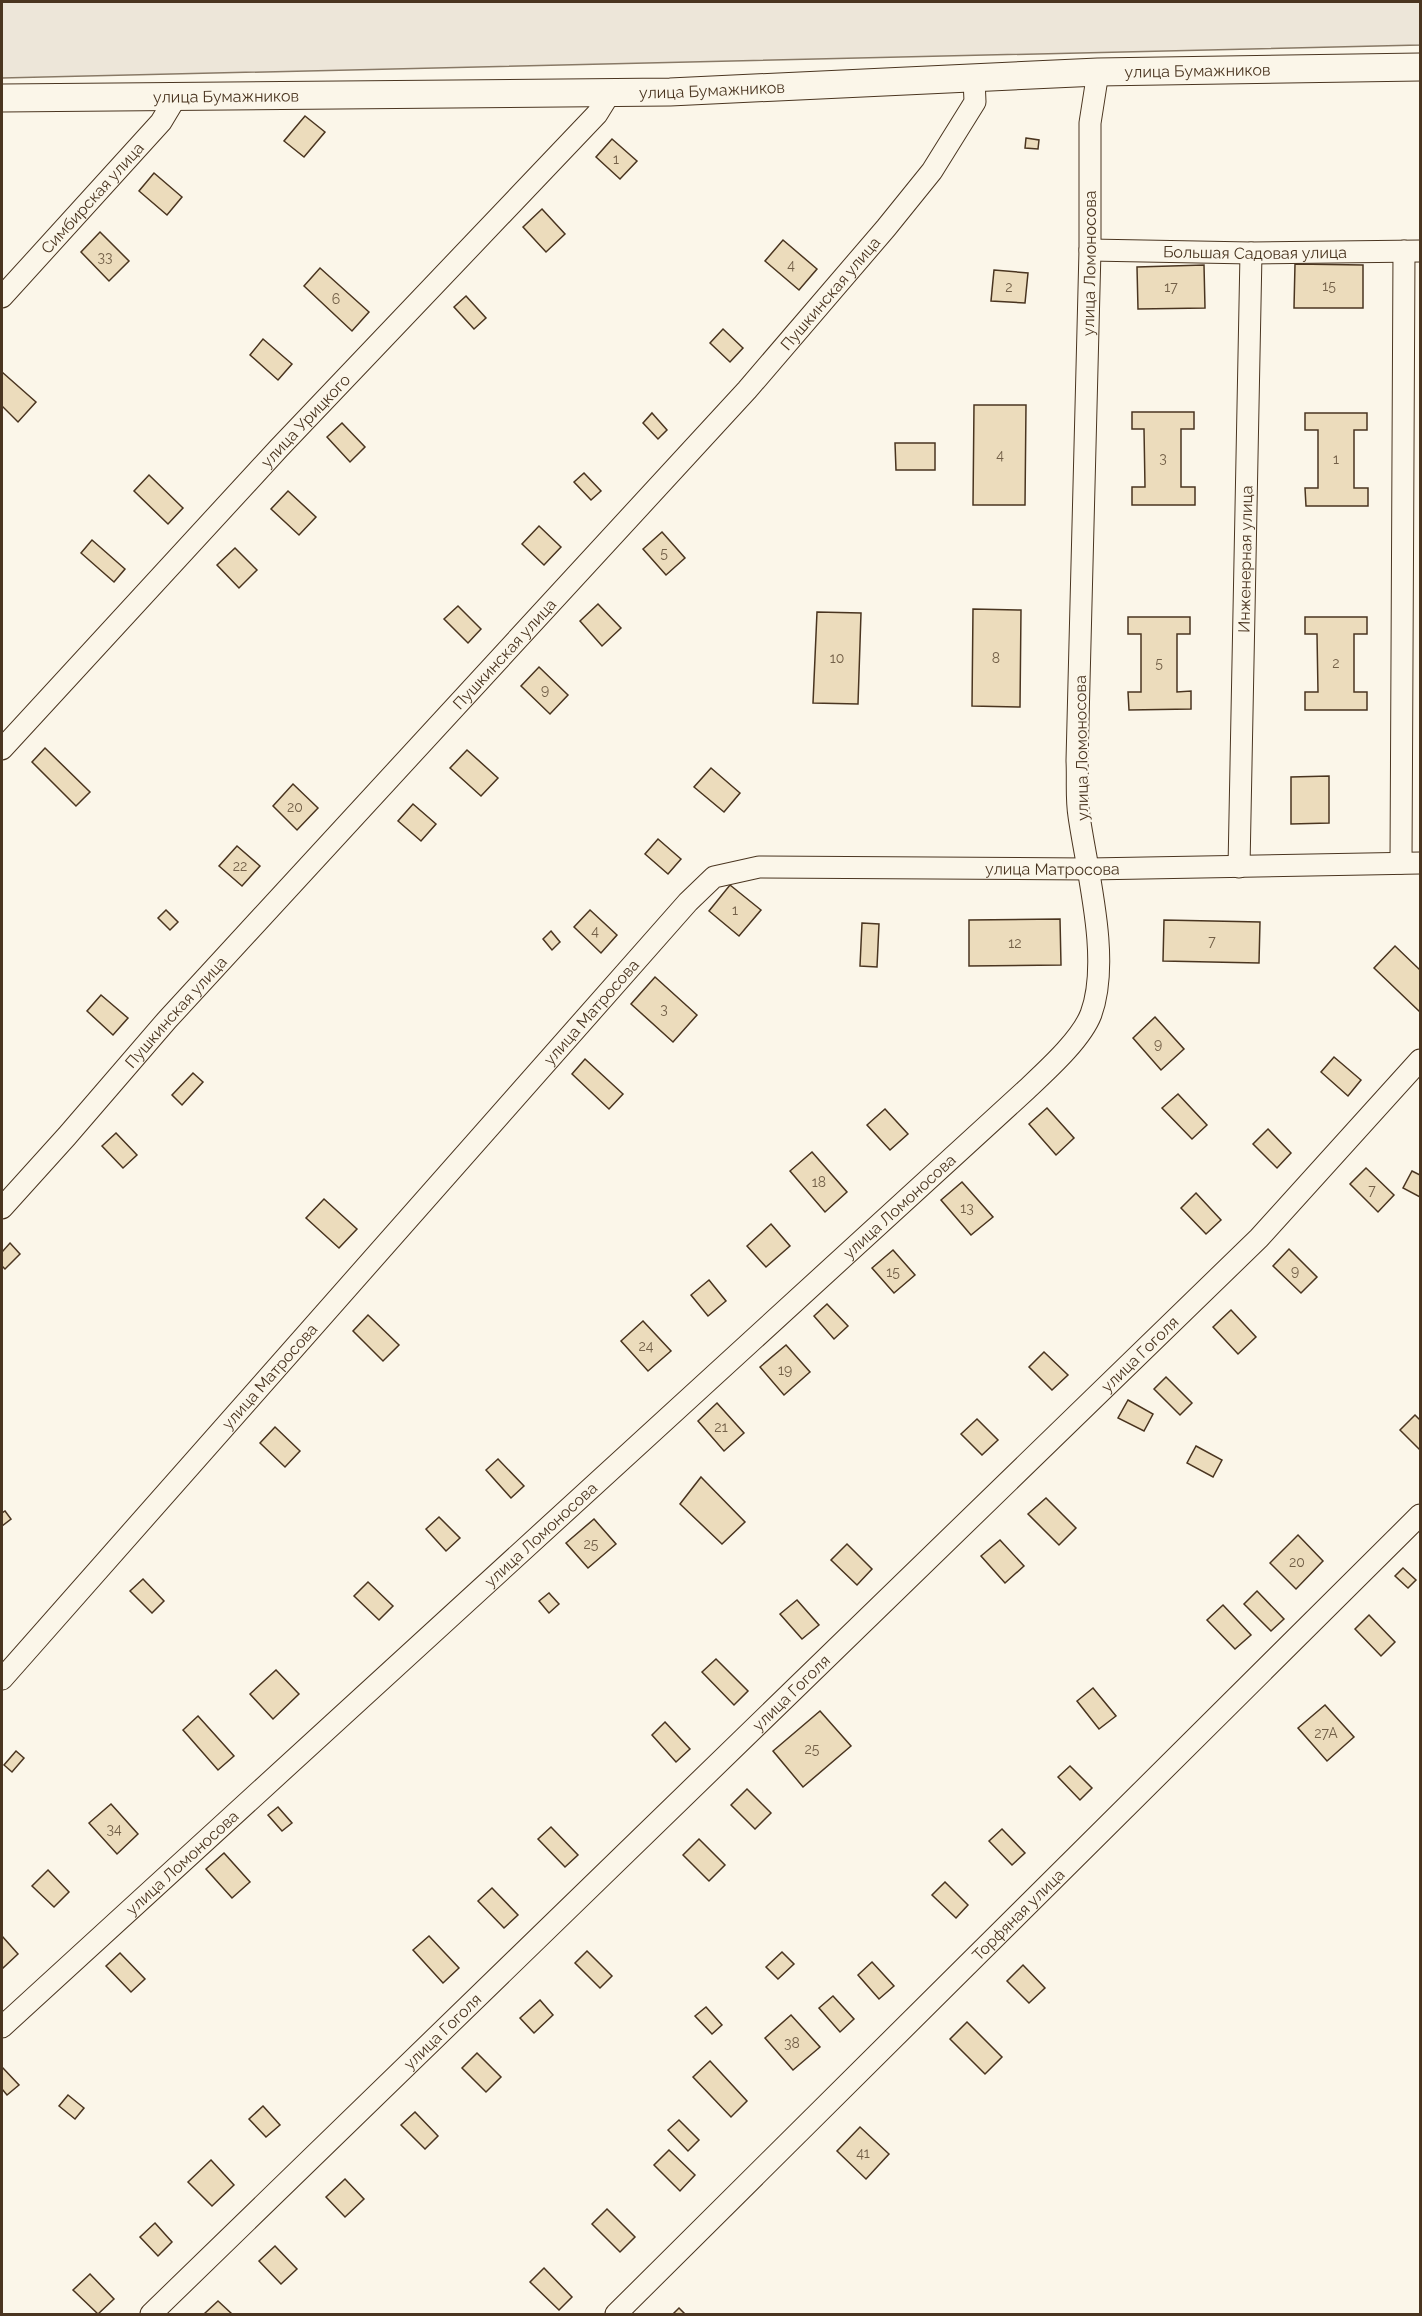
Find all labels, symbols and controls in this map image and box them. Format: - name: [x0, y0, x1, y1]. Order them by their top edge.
- street label: улица Бумажников: [1124, 60, 1271, 82]
- street label: улица Бумажников: [639, 78, 785, 102]
- street label: улица Бумажников: [153, 86, 299, 107]
- street label: Симбирская улица: [37, 139, 148, 258]
- house number: 1: [613, 151, 619, 167]
- street label: улица Ломоносова: [1079, 190, 1100, 336]
- street label: Пушкинская улица: [777, 233, 884, 354]
- street label: Большая Садовая улица: [1163, 242, 1347, 263]
- house number: 33: [98, 249, 112, 265]
- house number: 4: [787, 257, 795, 273]
- house number: 15: [1322, 278, 1336, 294]
- house number: 2: [1005, 279, 1013, 295]
- house number: 17: [1164, 279, 1178, 295]
- house number: 6: [332, 291, 340, 307]
- street label: улица Урицкого: [257, 370, 354, 472]
- house number: 4: [996, 447, 1004, 463]
- house number: 3: [1159, 450, 1167, 466]
- house number: 1: [1333, 451, 1339, 467]
- street label: Инженерная улица: [1235, 485, 1256, 633]
- house number: 5: [660, 545, 668, 561]
- street label: Пушкинская улица: [449, 595, 560, 713]
- house number: 10: [830, 650, 844, 666]
- house number: 8: [992, 650, 1000, 666]
- house number: 5: [1155, 655, 1163, 671]
- house number: 2: [1332, 655, 1340, 671]
- street label: улица Ломоносова: [1071, 675, 1092, 821]
- house number: 9: [541, 682, 549, 698]
- house number: 20: [287, 799, 303, 815]
- house number: 22: [233, 858, 247, 874]
- street label: улица Матросова: [985, 859, 1120, 879]
- house number: 1: [732, 902, 738, 918]
- house number: 4: [591, 923, 599, 939]
- house number: 7: [1208, 933, 1216, 949]
- house number: 12: [1008, 935, 1022, 951]
- street label: Пушкинская улица: [121, 953, 231, 1072]
- street label: улица Матросова: [540, 955, 643, 1069]
- house number: 3: [660, 1001, 668, 1017]
- house number: 9: [1154, 1036, 1162, 1052]
- street label: улица Ломоносова: [839, 1150, 960, 1263]
- house number: 18: [812, 1174, 826, 1190]
- house number: 7: [1368, 1182, 1376, 1198]
- house number: 13: [960, 1200, 974, 1216]
- house number: 9: [1291, 1263, 1299, 1279]
- house number: 15: [886, 1264, 900, 1280]
- street label: улица Гоголя: [1097, 1312, 1183, 1396]
- street label: улица Матросова: [218, 1320, 321, 1433]
- house number: 24: [639, 1338, 654, 1354]
- house number: 19: [778, 1362, 792, 1378]
- house number: 21: [714, 1419, 728, 1435]
- street label: улица Ломоносова: [481, 1478, 601, 1591]
- house number: 25: [584, 1536, 599, 1552]
- house number: 20: [1289, 1554, 1305, 1570]
- street label: улица Гоголя: [749, 1651, 834, 1735]
- house number: 27А: [1314, 1725, 1338, 1741]
- house number: 25: [805, 1741, 820, 1757]
- street label: улица Ломоносова: [122, 1806, 243, 1919]
- house number: 34: [106, 1821, 122, 1837]
- street label: Торфяная улица: [968, 1865, 1069, 1964]
- street label: улица Гоголя: [400, 1990, 485, 2073]
- house number: 38: [784, 2035, 800, 2051]
- house number: 41: [856, 2145, 870, 2161]

